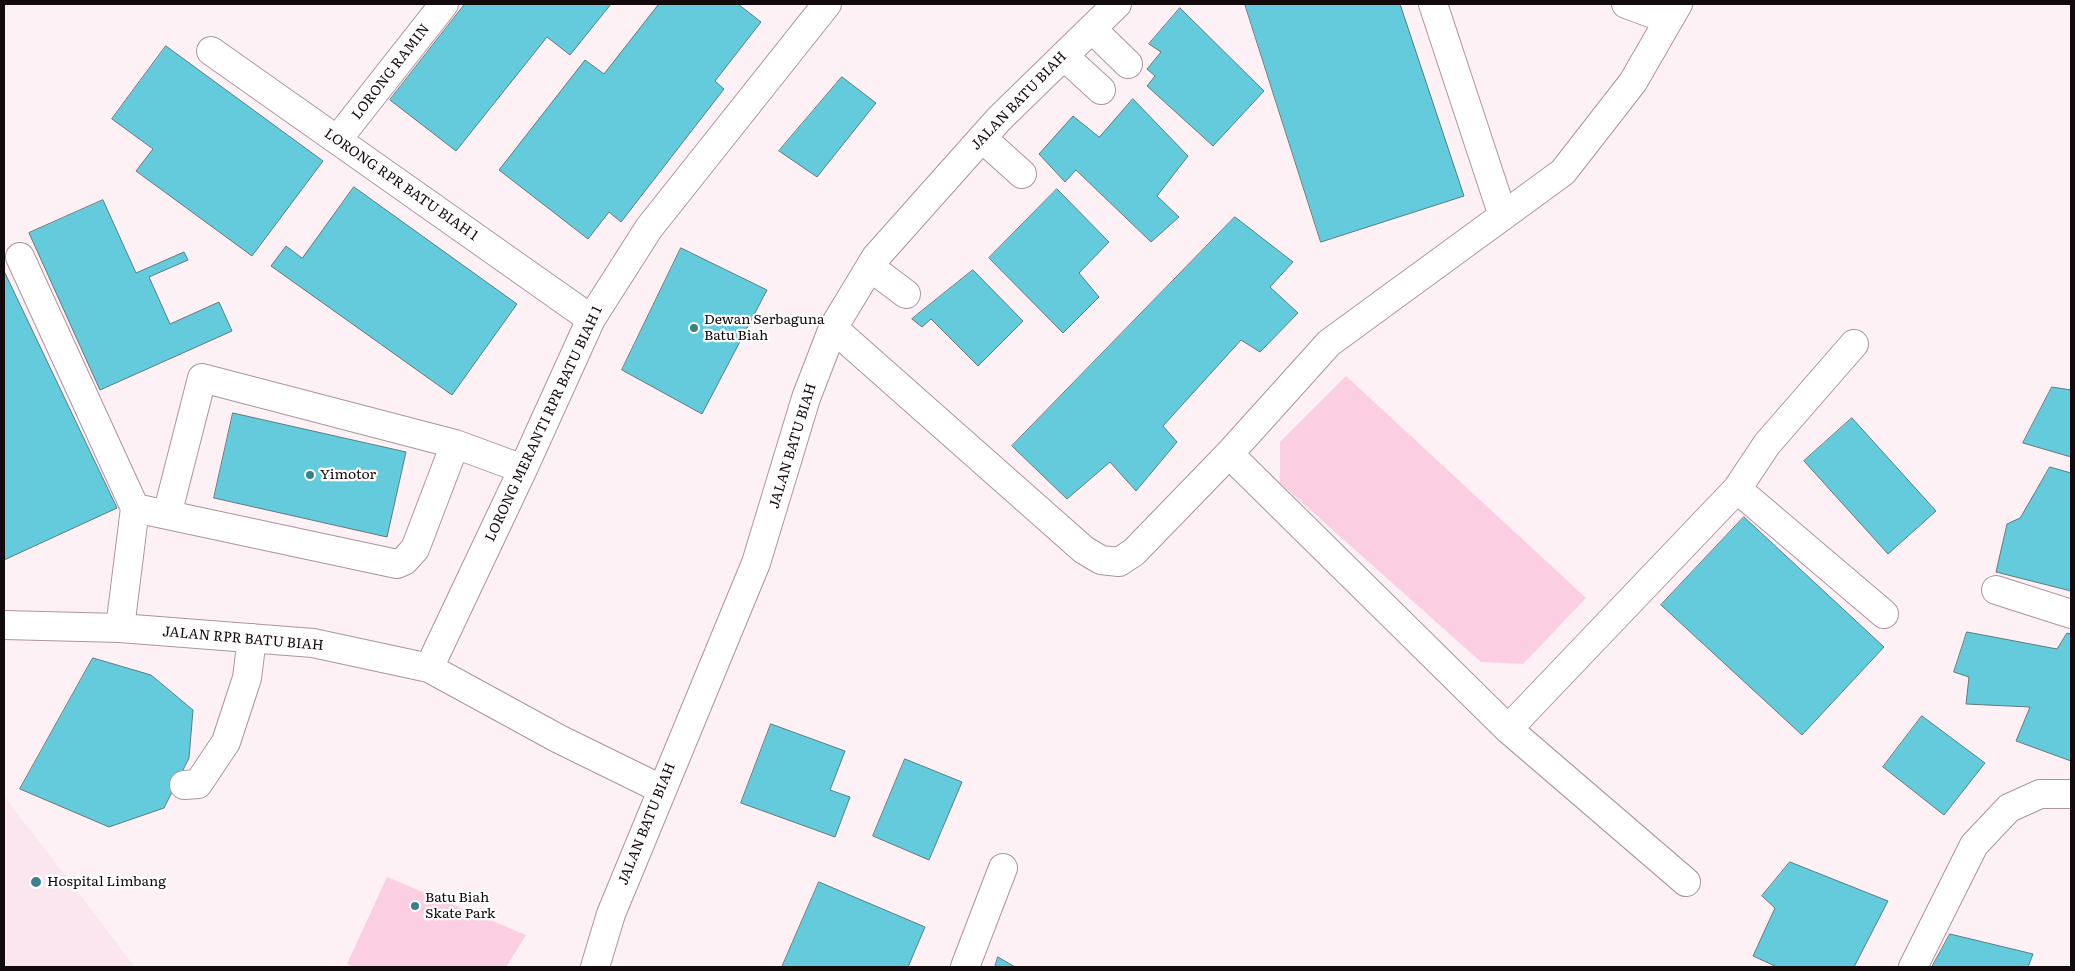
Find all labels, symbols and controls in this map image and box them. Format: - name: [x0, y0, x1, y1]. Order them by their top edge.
- street label: LORONG RAMIN: [349, 21, 433, 123]
- street label: JALAN BATU BIAH: [968, 48, 1070, 154]
- street label: LORONG RPR BATU BIAH 1: [321, 125, 481, 245]
- street label: LORONG MERANTI RPR BATU BIAH 1: [482, 304, 606, 544]
- place label: Dewan Serbaguna Batu Biah: [704, 312, 825, 344]
- marker: Dewan Serbaguna Batu Biah: [688, 322, 700, 334]
- street label: JALAN BATU BIAH: [766, 381, 820, 511]
- place label: Yimotor: [320, 467, 376, 483]
- marker: Yimotor: [304, 469, 316, 481]
- street label: JALAN RPR BATU BIAH: [162, 624, 324, 654]
- street label: JALAN BATU BIAH: [615, 760, 679, 888]
- place label: Hospital Limbang: [47, 874, 166, 890]
- marker: Hospital Limbang: [29, 875, 43, 889]
- place label: Batu Biah Skate Park: [425, 890, 495, 922]
- marker: Batu Biah Skate Park: [409, 900, 421, 912]

